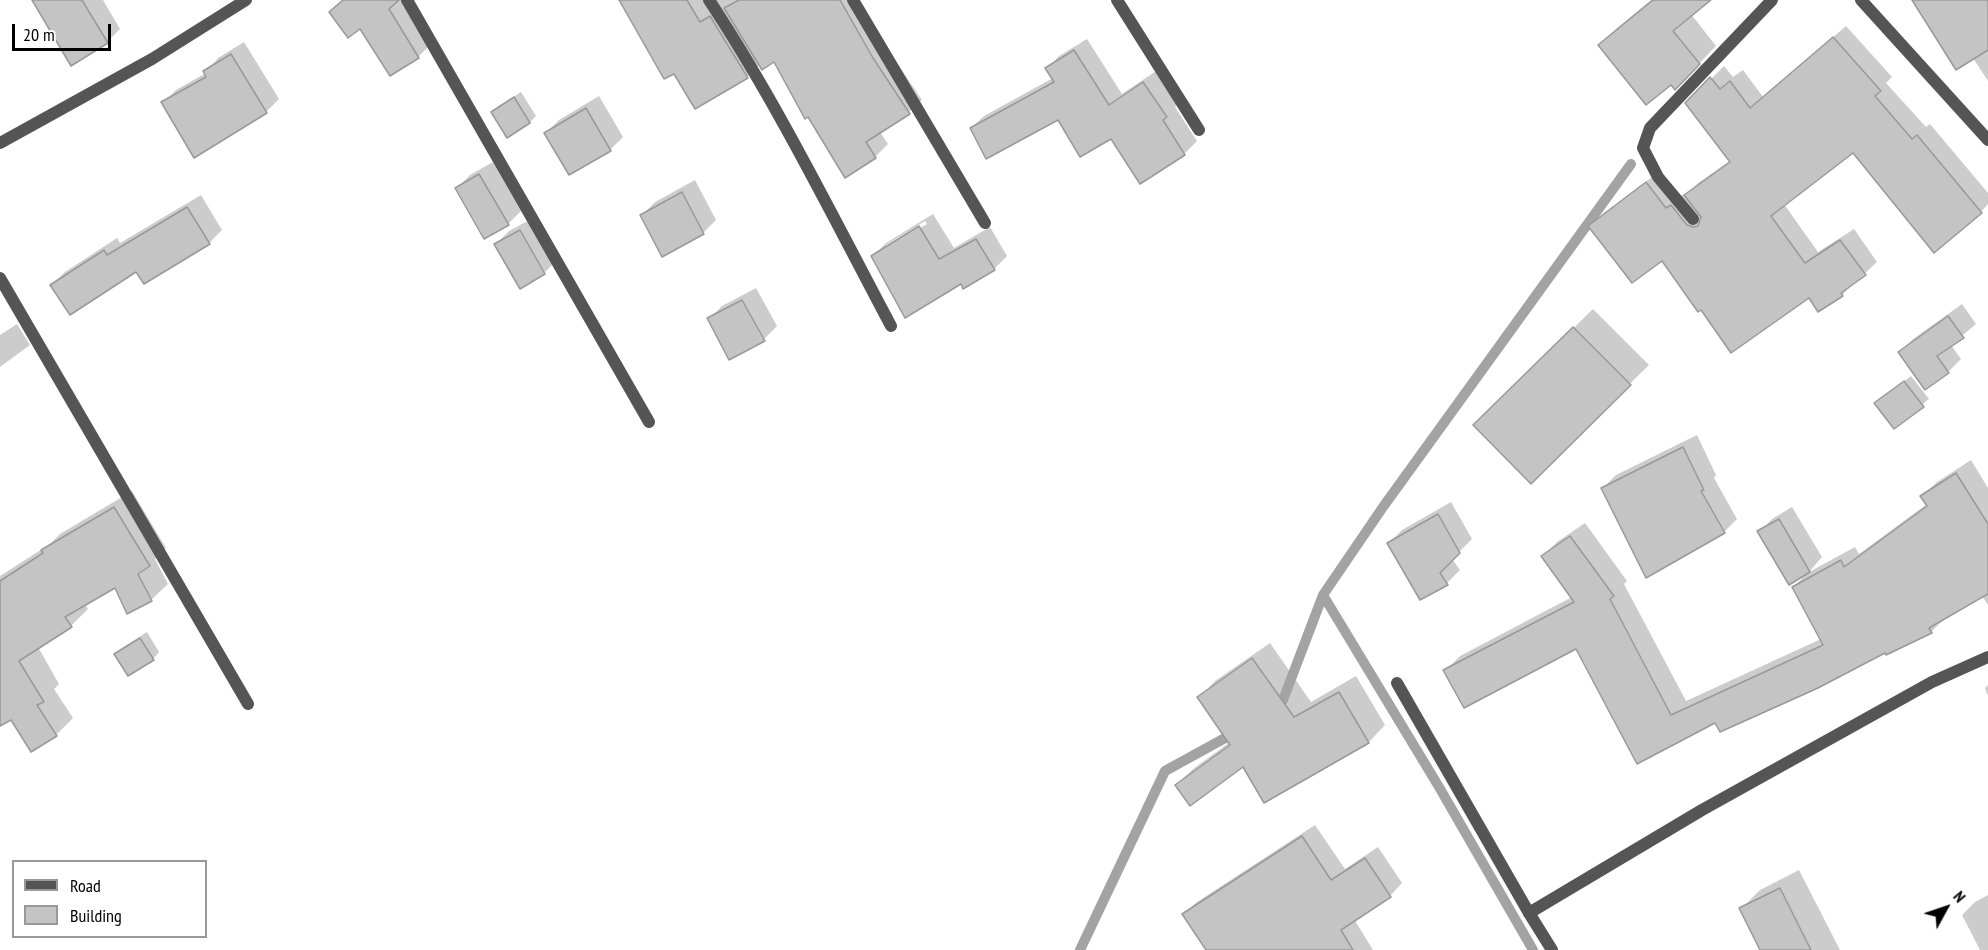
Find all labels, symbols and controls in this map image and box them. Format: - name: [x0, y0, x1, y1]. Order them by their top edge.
- scale bar: [15, 12, 114, 50]
- text: 20 m: [23, 23, 55, 46]
- legend: [12, 860, 207, 938]
- text: Road: [70, 874, 101, 897]
- north arrow: [1916, 878, 1976, 938]
- text: N: [1949, 887, 1970, 906]
- text: Building: [70, 904, 122, 927]

